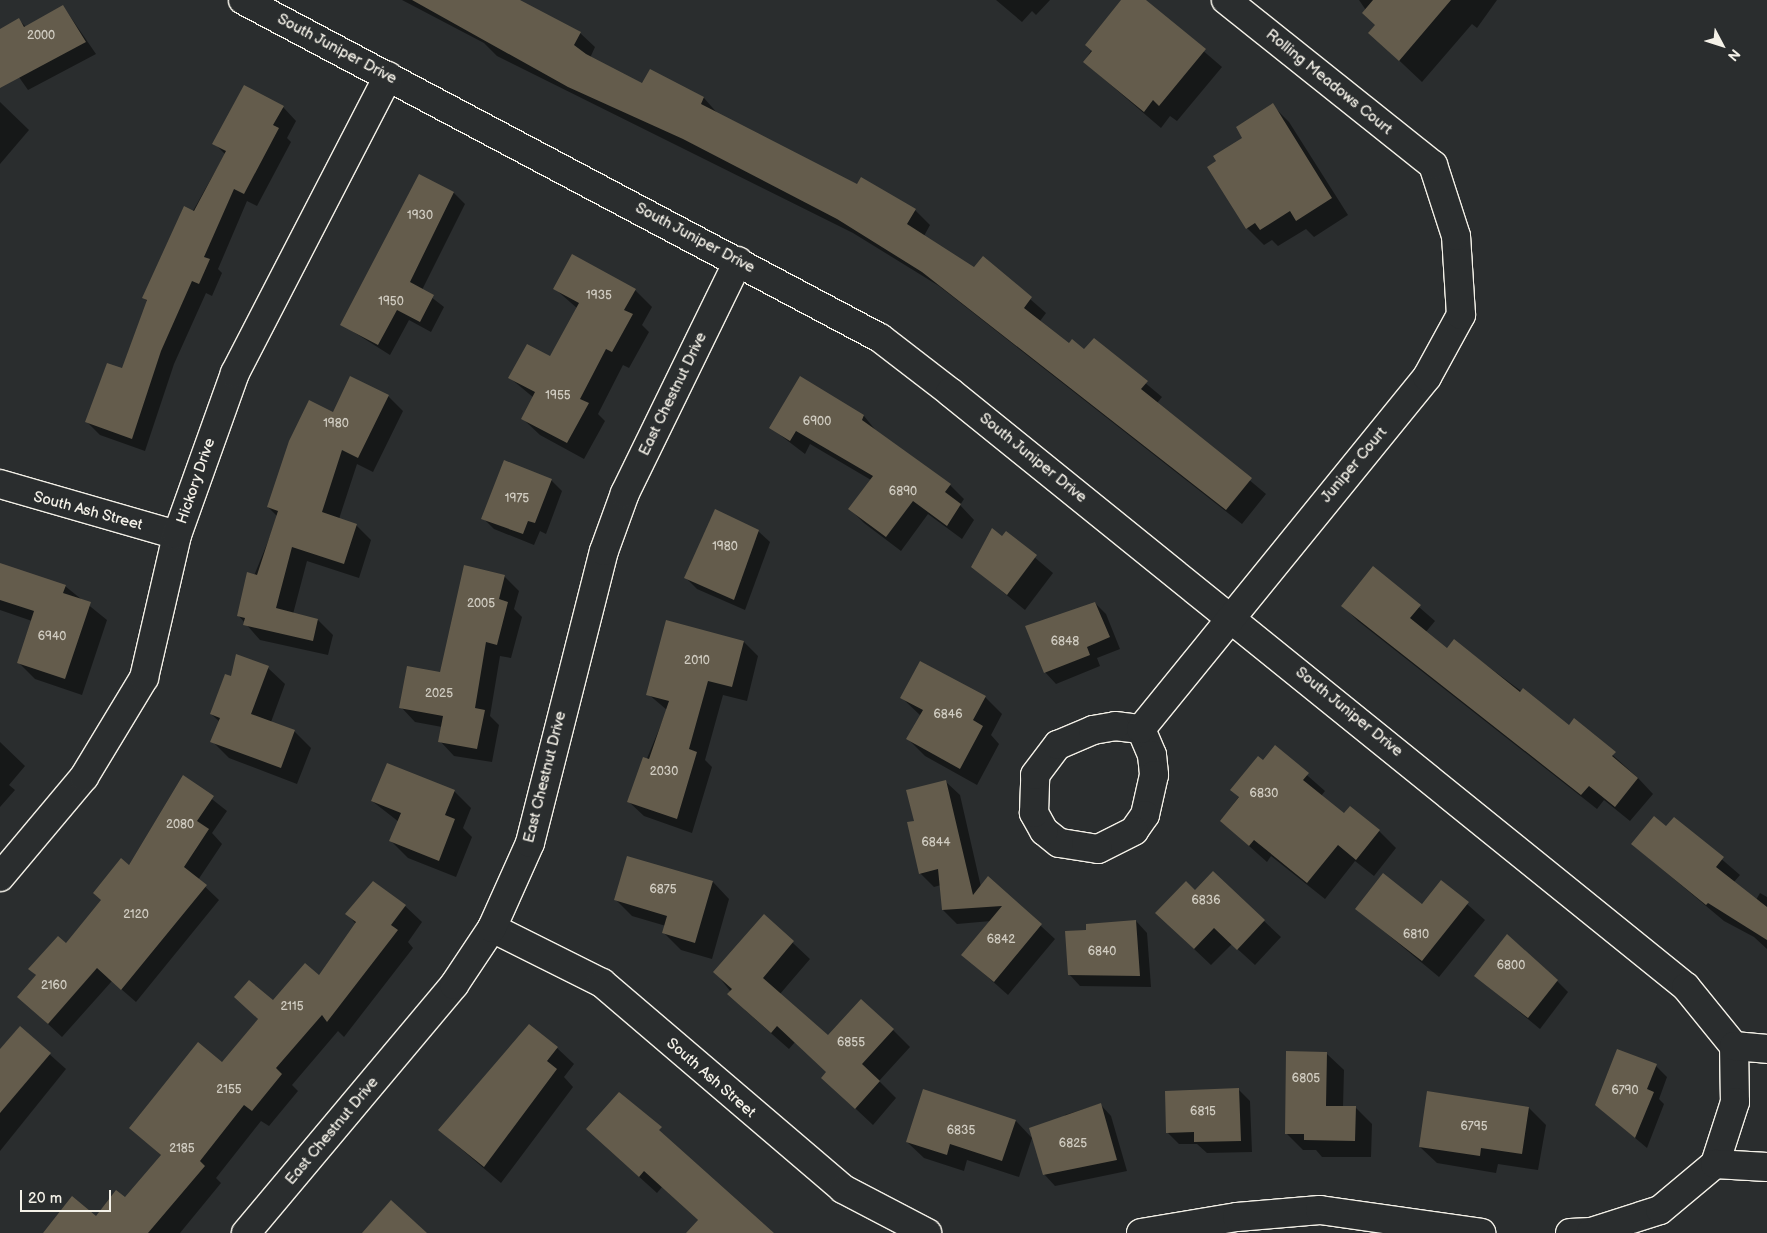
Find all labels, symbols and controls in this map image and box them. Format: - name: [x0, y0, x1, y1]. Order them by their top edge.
- street label: South Juniper Drive: [274, 10, 400, 88]
- north arrow: [1697, 20, 1747, 70]
- street label: Rolling Meadows Court: [1262, 26, 1396, 138]
- house number: 2000: [27, 29, 55, 43]
- text: N: [1724, 45, 1744, 64]
- street label: South Juniper Drive: [632, 199, 758, 277]
- house number: 1930: [407, 209, 433, 223]
- house number: 1935: [586, 289, 612, 303]
- house number: 1950: [378, 295, 404, 309]
- street label: East Chestnut Drive: [635, 329, 711, 459]
- house number: 1955: [545, 389, 571, 403]
- street label: South Juniper Drive: [976, 409, 1090, 507]
- house number: 6900: [803, 415, 831, 429]
- house number: 1980: [323, 417, 349, 431]
- street label: Juniper Court: [1317, 424, 1391, 506]
- street label: Hickory Drive: [173, 435, 219, 527]
- house number: 6890: [889, 485, 917, 499]
- street label: South Ash Street: [31, 488, 145, 534]
- house number: 1975: [505, 492, 529, 506]
- house number: 1980: [712, 540, 738, 554]
- house number: 2005: [467, 597, 495, 611]
- house number: 6940: [38, 630, 66, 644]
- house number: 6848: [1051, 635, 1079, 649]
- house number: 2010: [684, 654, 710, 668]
- street label: South Juniper Drive: [1292, 663, 1406, 761]
- house number: 2025: [425, 687, 453, 701]
- house number: 6846: [934, 708, 962, 722]
- street label: East Chestnut Drive: [520, 709, 570, 845]
- house number: 2030: [650, 765, 678, 779]
- house number: 6830: [1250, 787, 1278, 801]
- house number: 2080: [166, 818, 194, 832]
- house number: 6844: [922, 836, 950, 850]
- house number: 6875: [649, 883, 677, 897]
- house number: 6836: [1191, 894, 1221, 908]
- house number: 2120: [123, 908, 149, 922]
- house number: 6810: [1403, 928, 1429, 942]
- house number: 6842: [987, 933, 1015, 947]
- house number: 6840: [1088, 945, 1116, 959]
- house number: 6800: [1497, 959, 1525, 973]
- house number: 2160: [41, 979, 67, 993]
- house number: 2115: [280, 1000, 304, 1014]
- street label: South Ash Street: [663, 1034, 759, 1122]
- house number: 6855: [837, 1036, 865, 1050]
- house number: 6805: [1292, 1072, 1320, 1086]
- street label: East Chestnut Drive: [282, 1074, 382, 1188]
- house number: 2155: [216, 1083, 242, 1097]
- house number: 6790: [1611, 1084, 1639, 1098]
- house number: 6815: [1190, 1105, 1216, 1119]
- house number: 6795: [1460, 1120, 1488, 1134]
- house number: 6835: [947, 1124, 975, 1138]
- house number: 6825: [1059, 1137, 1087, 1151]
- house number: 2185: [169, 1142, 195, 1156]
- scale bar: [22, 1180, 114, 1212]
- text: 20 m: [28, 1189, 62, 1208]

